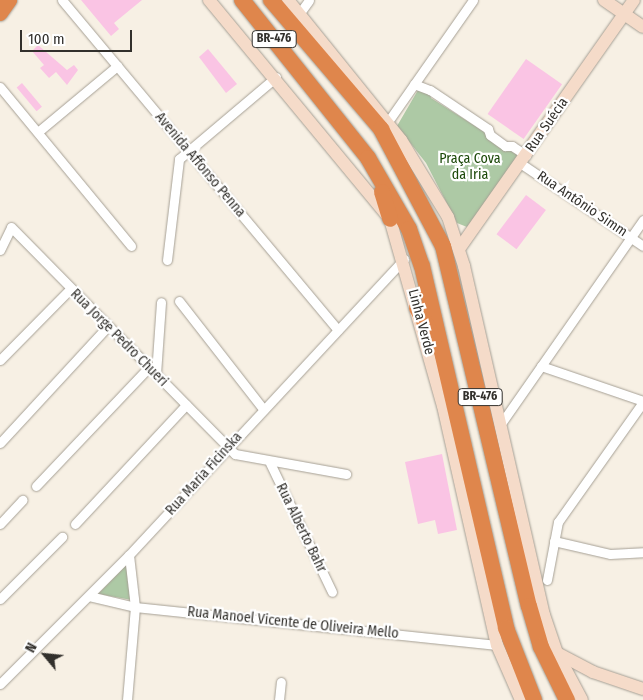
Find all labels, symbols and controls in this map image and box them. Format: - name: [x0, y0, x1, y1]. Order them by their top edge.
- scale bar: [22, 20, 135, 52]
- text: 100 m: [28, 30, 65, 48]
- road number: BR-476: [252, 30, 296, 48]
- street label: Rua Suécia: [522, 95, 572, 155]
- street label: Avenida Affonso Penna: [151, 109, 249, 221]
- park label: Praça Cova da Iria: [439, 151, 501, 184]
- street label: Rua Antônio Simm: [534, 168, 630, 240]
- street label: Rua Jorge Pedro Chueri: [67, 286, 171, 390]
- street label: Linha Verde: [404, 287, 438, 357]
- road number: BR-476: [458, 388, 502, 407]
- street label: Rua Maria Ficinska: [162, 429, 246, 519]
- street label: Rua Alberto Bahr: [272, 481, 330, 575]
- street label: Rua Manoel Vicente de Oliveira Mello: [187, 604, 399, 642]
- north arrow: [20, 630, 70, 680]
- text: N: [22, 640, 41, 655]

